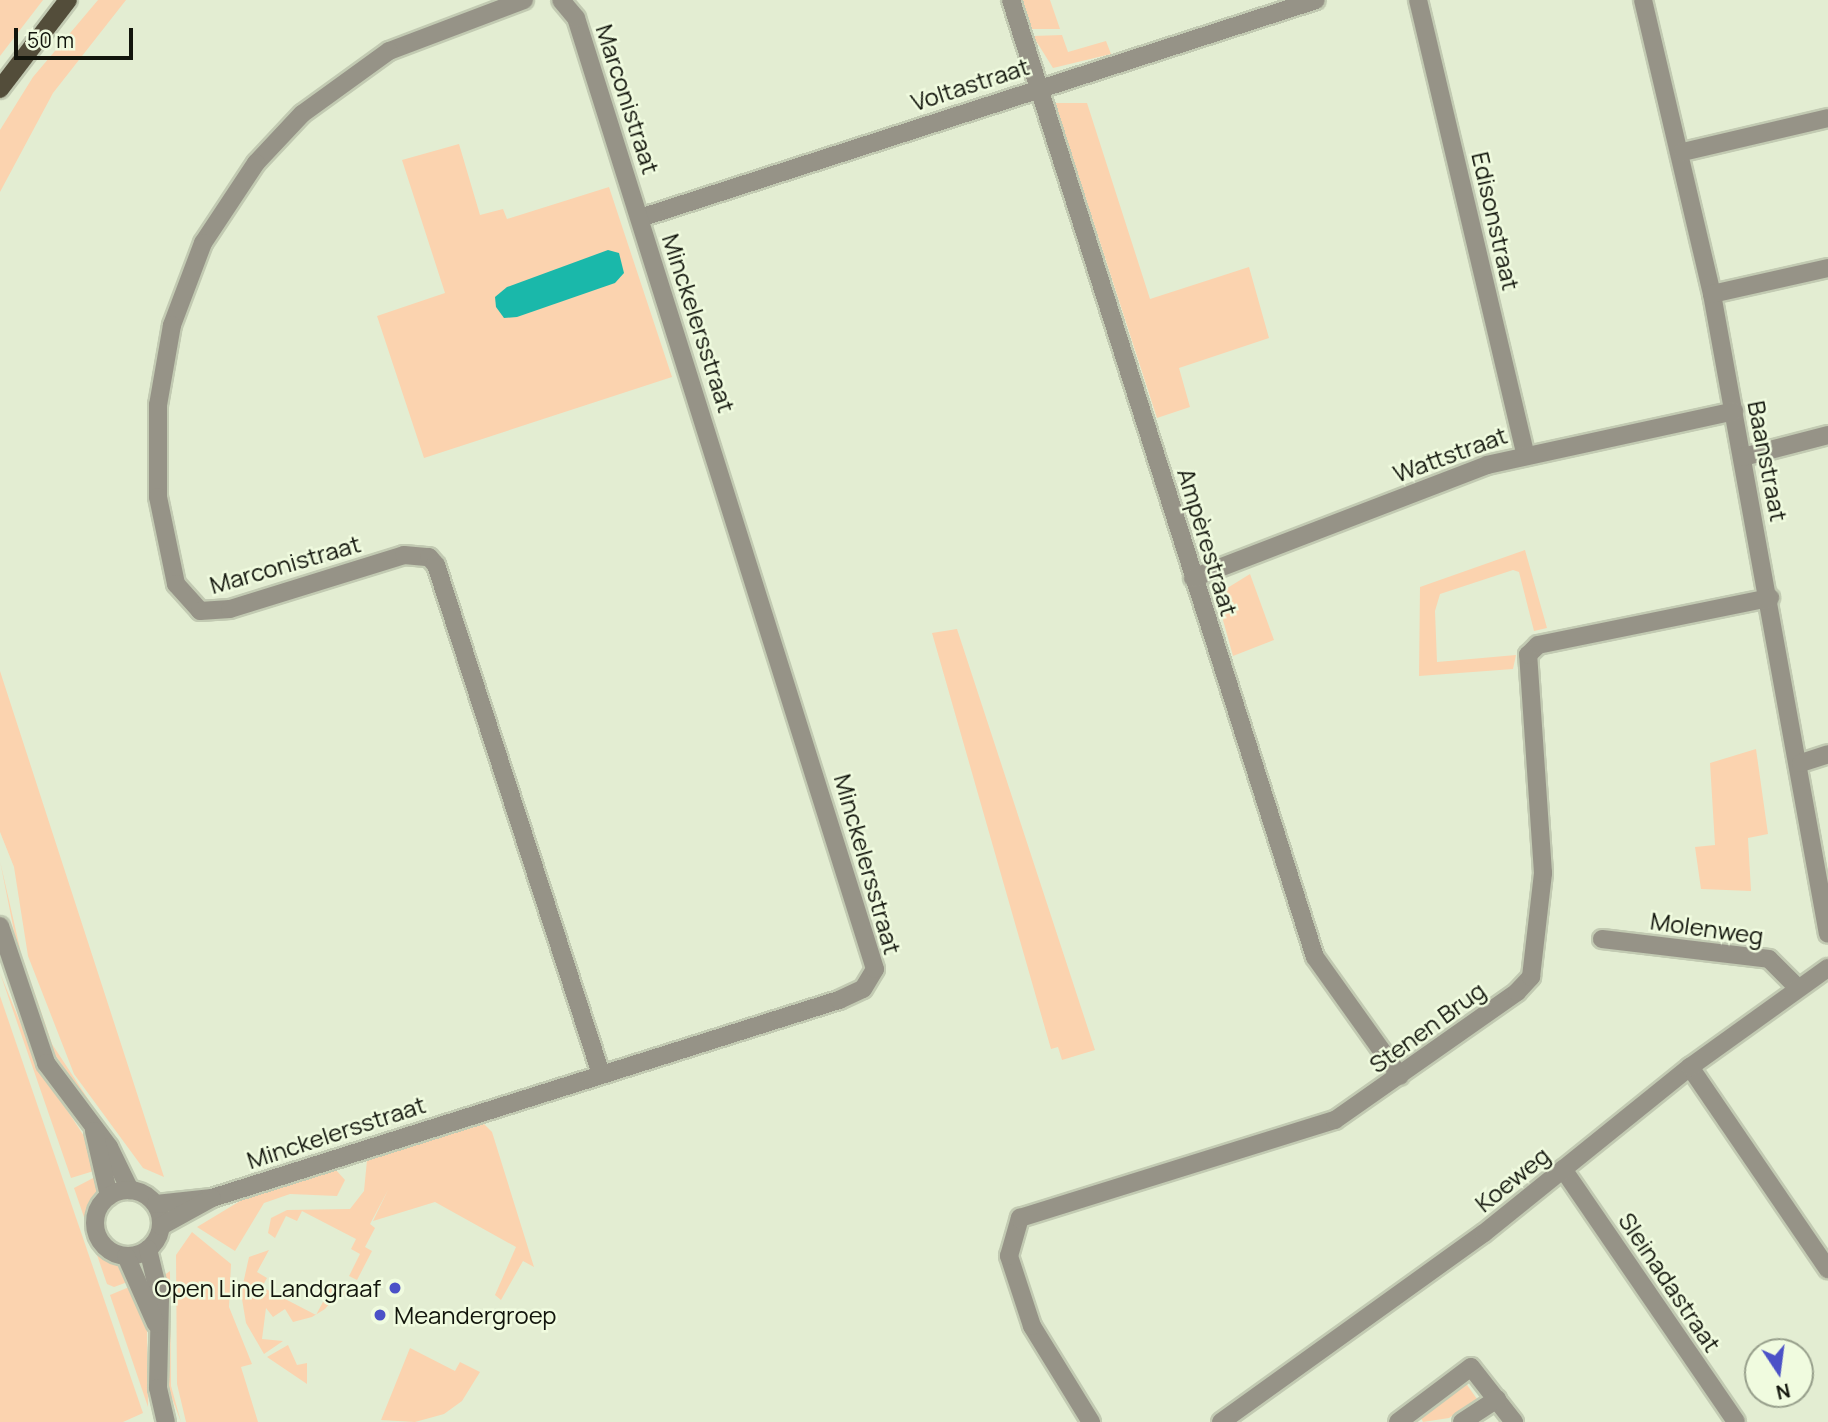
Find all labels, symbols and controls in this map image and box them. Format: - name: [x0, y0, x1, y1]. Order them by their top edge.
- scale bar: [18, 14, 136, 58]
- street label: Marconistraat: [590, 21, 666, 177]
- text: 50 m: [27, 26, 74, 54]
- street label: Voltastraat: [907, 51, 1033, 117]
- street label: Edisonstraat: [1466, 149, 1526, 293]
- street label: Minckelersstraat: [657, 230, 741, 416]
- street label: Baanstraat: [1742, 398, 1794, 524]
- street label: Wattstraat: [1389, 420, 1511, 488]
- street label: Ampèrestraat: [1172, 465, 1244, 619]
- street label: Marconistraat: [206, 529, 364, 599]
- street label: Minckelersstraat: [829, 771, 907, 957]
- street label: Molenweg: [1649, 906, 1765, 950]
- street label: Stenen Brug: [1363, 975, 1491, 1079]
- street label: Minckelersstraat: [243, 1090, 429, 1174]
- street label: Koeweg: [1469, 1140, 1555, 1218]
- street label: Sleinadastraat: [1613, 1207, 1727, 1357]
- place label: Open Line Landgraaf: [154, 1274, 381, 1302]
- marker: Open Line Landgraaf: [387, 1280, 403, 1296]
- place label: Meandergroep: [394, 1301, 557, 1329]
- marker: Meandergroep: [372, 1307, 388, 1323]
- north arrow: [1744, 1338, 1814, 1408]
- text: N: [1774, 1377, 1793, 1406]

